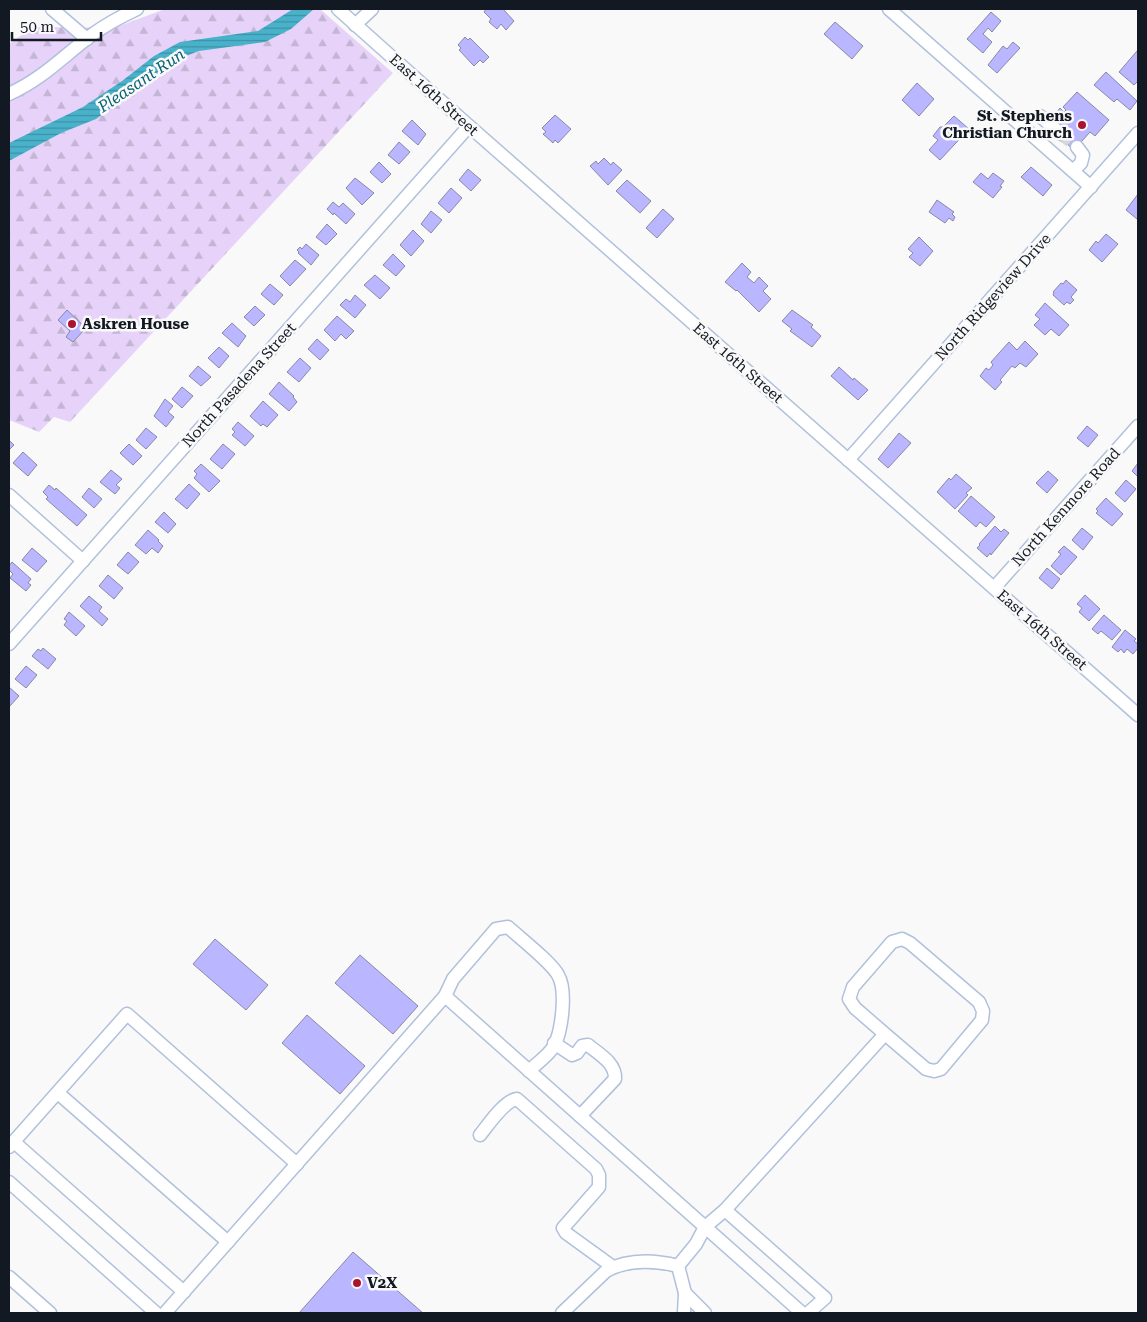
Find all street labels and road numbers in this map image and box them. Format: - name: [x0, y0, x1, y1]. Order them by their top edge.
- street label: East 16th Street: [386, 50, 482, 140]
- street label: North Ridgeview Drive: [931, 230, 1055, 364]
- street label: North Pasadena Street: [178, 319, 300, 451]
- street label: East 16th Street: [689, 319, 787, 407]
- street label: North Kenmore Road: [1008, 444, 1124, 570]
- street label: East 16th Street: [993, 586, 1091, 674]

